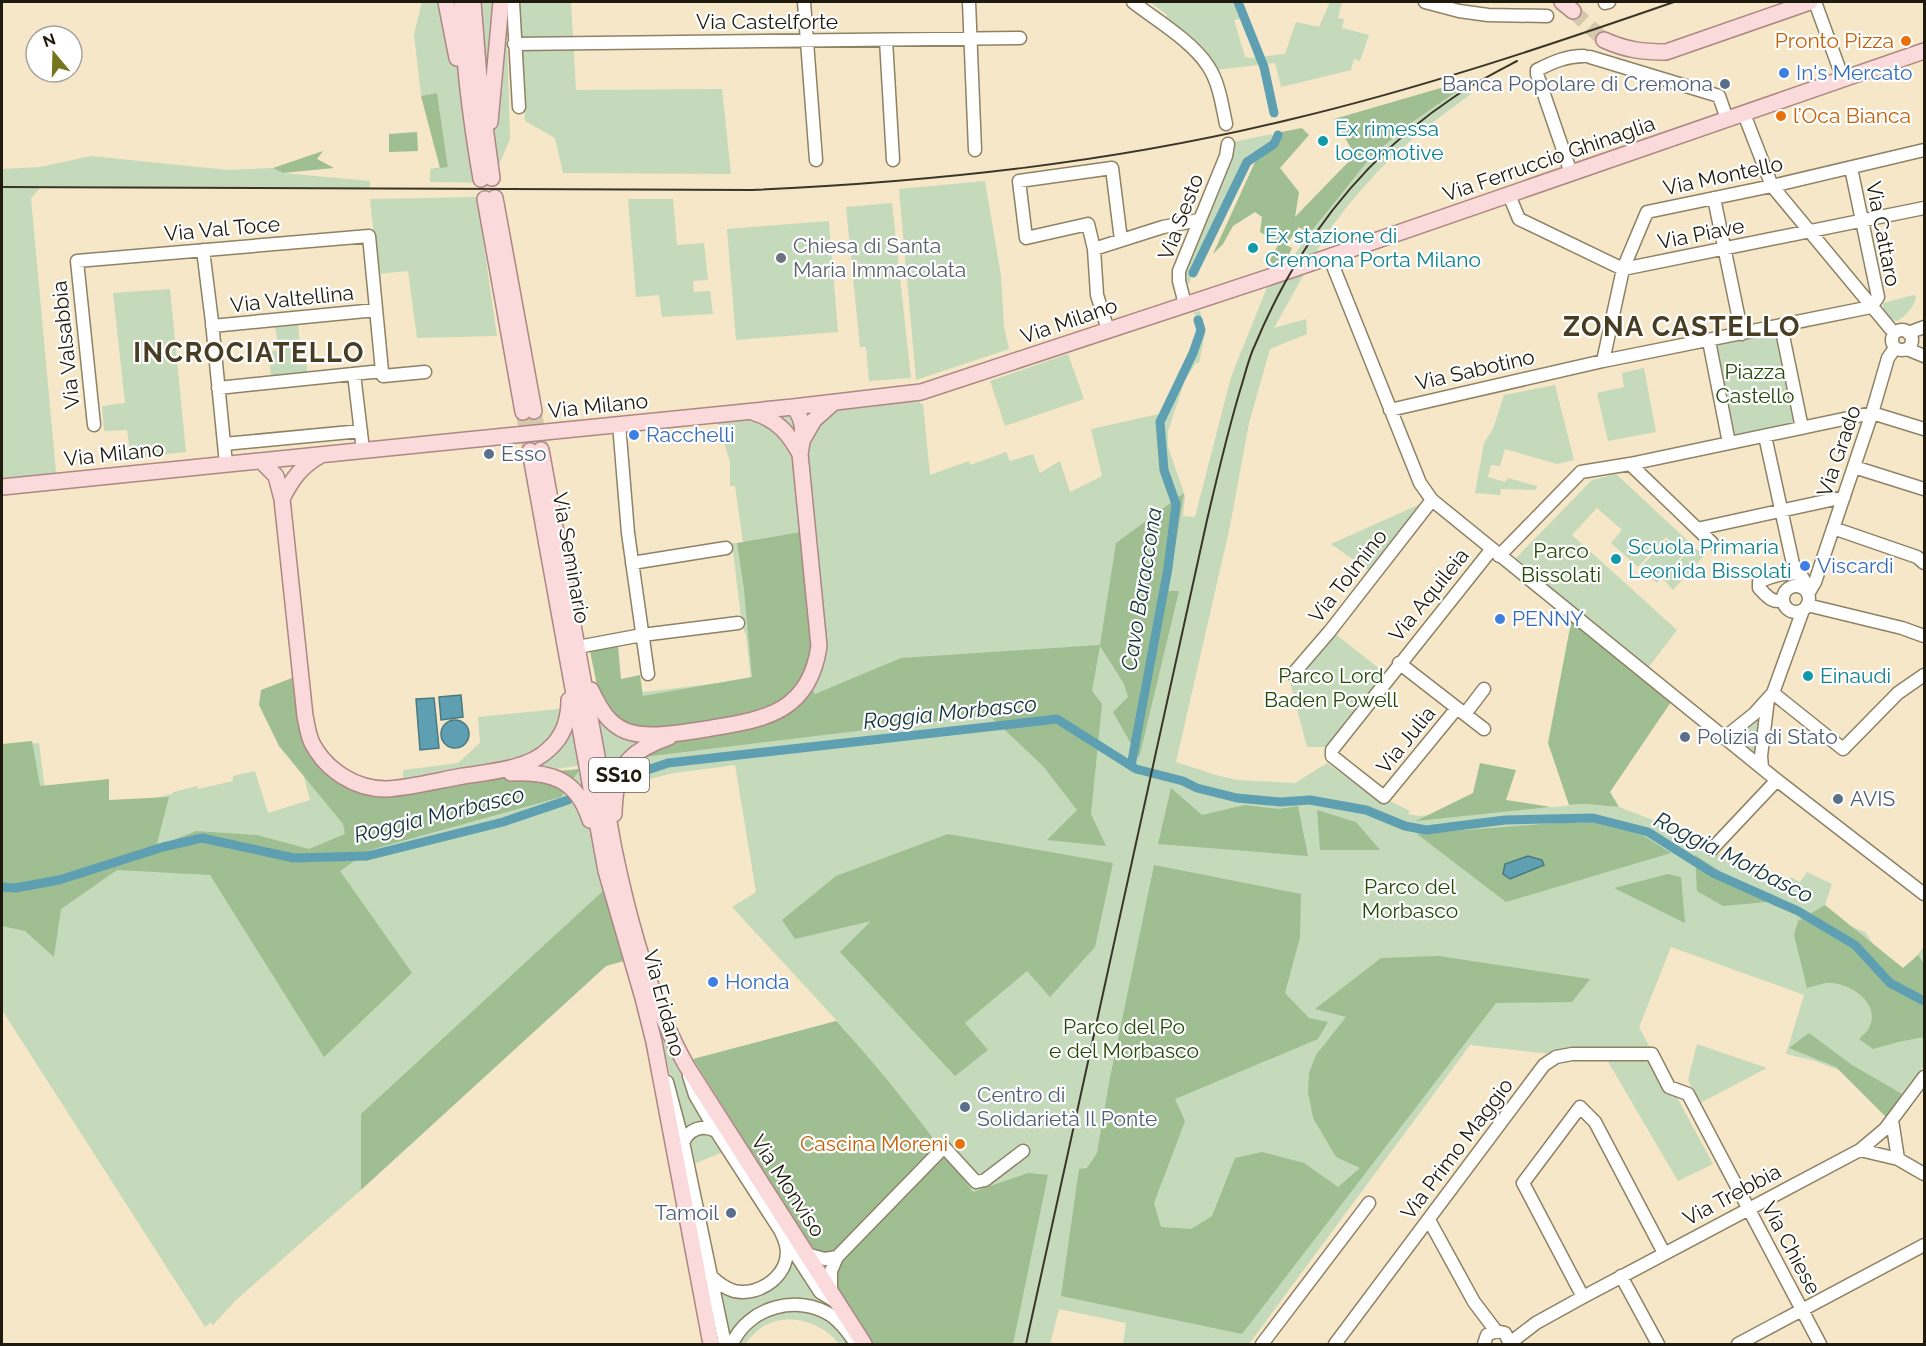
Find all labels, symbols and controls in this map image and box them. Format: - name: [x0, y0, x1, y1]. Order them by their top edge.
- street label: Via Castelforte: [696, 9, 838, 34]
- north arrow: [24, 24, 84, 84]
- place label: Pronto Pizza: [1775, 28, 1894, 53]
- text: N: [40, 29, 58, 51]
- marker: Pronto Pizza: [1899, 34, 1913, 48]
- place label: In's Mercato: [1796, 60, 1913, 85]
- marker: In's Mercato: [1777, 66, 1791, 80]
- place label: Banca Popolare di Cremona: [1442, 71, 1713, 96]
- marker: Banca Popolare di Cremona: [1718, 77, 1732, 91]
- place label: l’Oca Bianca: [1793, 103, 1911, 128]
- marker: l’Oca Bianca: [1774, 109, 1788, 123]
- street label: Via Ferruccio Ghinaglia: [1440, 110, 1658, 207]
- place label: Ex rimessa locomotive: [1335, 116, 1444, 165]
- marker: Ex rimessa locomotive: [1316, 134, 1330, 148]
- street label: Via Montello: [1661, 151, 1785, 200]
- street label: Via Sesto: [1153, 170, 1208, 263]
- street label: Via Cattaro: [1861, 179, 1906, 289]
- street label: Via Val Toce: [163, 211, 281, 246]
- street label: Via Piave: [1656, 213, 1746, 254]
- place label: Ex stazione di Cremona Porta Milano: [1265, 223, 1481, 272]
- place label: Chiesa di Santa Maria Immacolata: [793, 233, 966, 282]
- marker: Ex stazione di Cremona Porta Milano: [1246, 241, 1260, 255]
- marker: Chiesa di Santa Maria Immacolata: [774, 251, 788, 265]
- street label: Via Valsabbia: [46, 280, 85, 410]
- street label: Via Valtellina: [229, 280, 355, 317]
- street label: Via Milano: [1017, 292, 1120, 349]
- district label: ZONA CASTELLO: [1563, 311, 1801, 342]
- district label: INCROCIATELLO: [133, 337, 365, 368]
- street label: Via Sabotino: [1413, 344, 1537, 395]
- park label: Piazza Castello: [1715, 359, 1795, 408]
- street label: Via Milano: [547, 388, 649, 423]
- street label: Via Grado: [1811, 402, 1866, 500]
- place label: Racchelli: [646, 422, 735, 447]
- marker: Racchelli: [627, 428, 641, 442]
- street label: Via Milano: [63, 436, 165, 471]
- place label: Esso: [501, 441, 547, 466]
- marker: Esso: [482, 447, 496, 461]
- street label: Via Seminario: [548, 490, 595, 625]
- water label: Cavo Baraccona: [1115, 505, 1167, 673]
- street label: Via Tolmino: [1303, 524, 1392, 628]
- place label: Scuola Primaria Leonida Bissolati: [1628, 534, 1792, 583]
- park label: Parco Bissolati: [1521, 538, 1601, 587]
- street label: Via Aquileia: [1383, 543, 1474, 646]
- marker: Scuola Primaria Leonida Bissolati: [1609, 552, 1623, 566]
- place label: Viscardi: [1817, 553, 1894, 578]
- marker: Viscardi: [1798, 559, 1812, 573]
- place label: PENNY: [1512, 606, 1584, 631]
- marker: PENNY: [1493, 612, 1507, 626]
- park label: Parco Lord Baden Powell: [1264, 663, 1398, 712]
- place label: Einaudi: [1820, 663, 1891, 688]
- marker: Einaudi: [1801, 669, 1815, 683]
- water label: Roggia Morbasco: [862, 690, 1038, 734]
- street label: Via Julia: [1371, 701, 1440, 778]
- place label: Polizia di Stato: [1697, 724, 1838, 749]
- marker: Polizia di Stato: [1678, 730, 1692, 744]
- road number: SS10: [589, 758, 649, 792]
- water label: Roggia Morbasco: [351, 780, 527, 848]
- place label: AVIS: [1850, 786, 1895, 811]
- marker: AVIS: [1831, 792, 1845, 806]
- water label: Roggia Morbasco: [1650, 806, 1818, 908]
- park label: Parco del Morbasco: [1362, 874, 1458, 923]
- street label: Via Eridano: [638, 947, 691, 1059]
- place label: Honda: [725, 969, 790, 994]
- marker: Honda: [706, 975, 720, 989]
- park label: Parco del Po e del Morbasco: [1049, 1014, 1199, 1063]
- street label: Via Primo Maggio: [1395, 1073, 1518, 1224]
- place label: Centro di Solidarietà Il Ponte: [977, 1082, 1157, 1131]
- marker: Centro di Solidarietà Il Ponte: [958, 1100, 972, 1114]
- street label: Via Monviso: [746, 1130, 831, 1242]
- place label: Cascina Moreni: [800, 1131, 948, 1156]
- marker: Cascina Moreni: [953, 1137, 967, 1151]
- street label: Via Trebbia: [1679, 1158, 1785, 1231]
- street label: Via Chiese: [1757, 1197, 1826, 1299]
- place label: Tamoil: [655, 1200, 719, 1225]
- marker: Tamoil: [724, 1206, 738, 1220]

